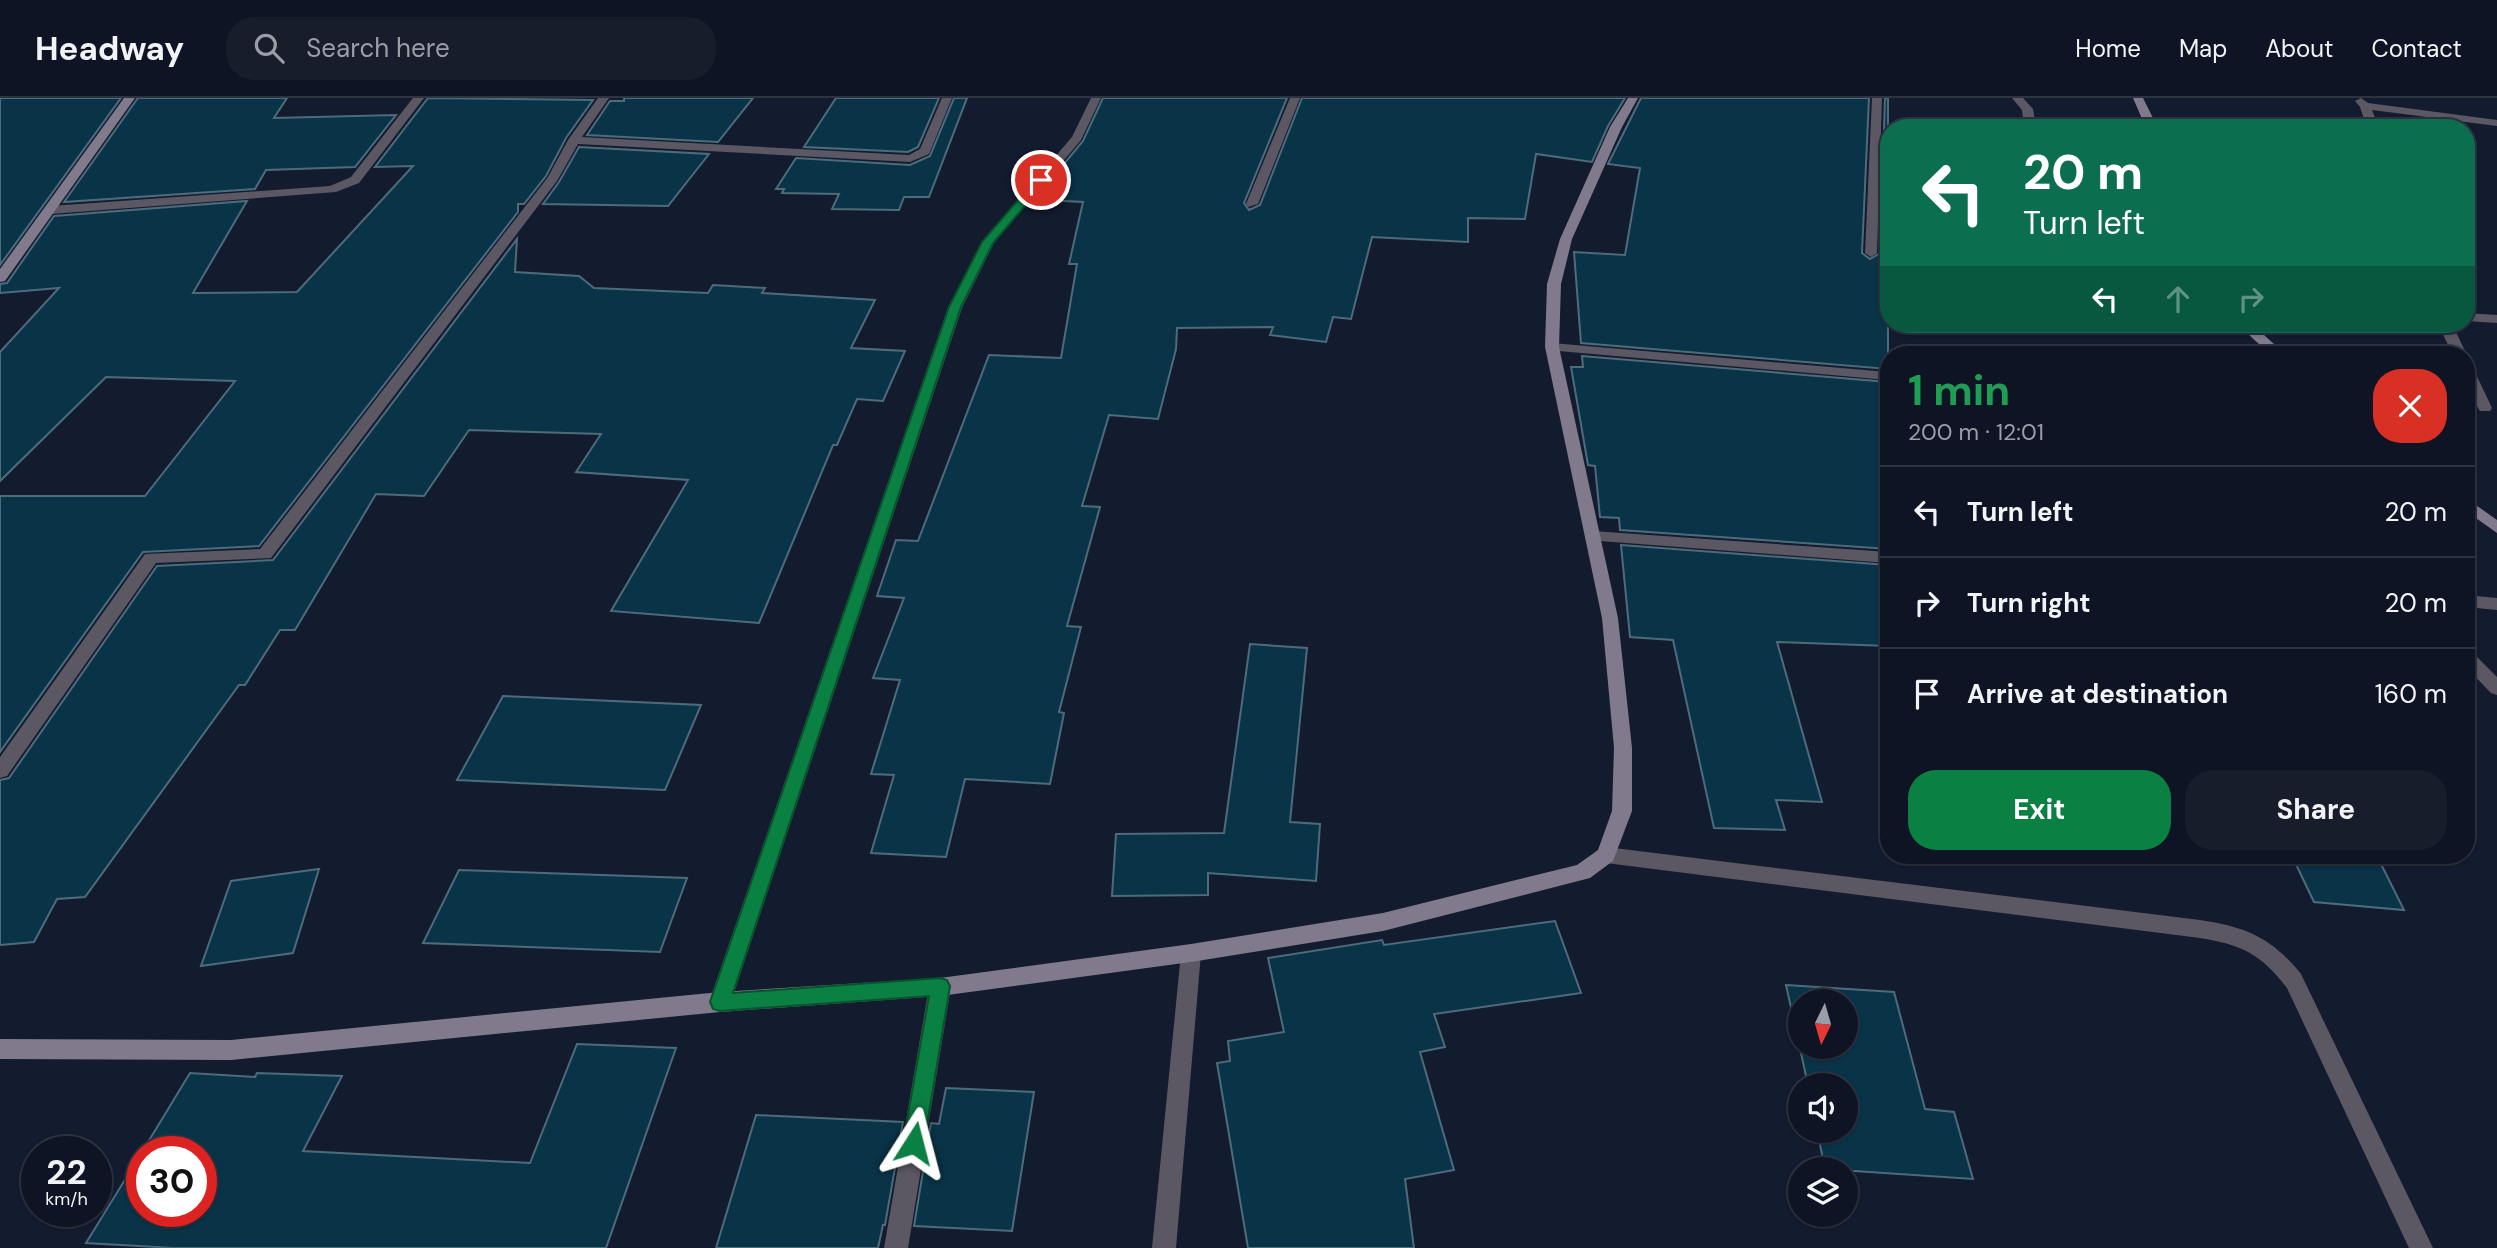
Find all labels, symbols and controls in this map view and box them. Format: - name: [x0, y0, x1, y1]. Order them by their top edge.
- search box: [226, 17, 716, 80]
- text: Headway: [35, 27, 184, 70]
- icon: search: [250, 29, 288, 67]
- text: Search here: [306, 31, 450, 65]
- text: Home: [2075, 33, 2141, 64]
- text: Map: [2179, 33, 2227, 64]
- text: About: [2265, 33, 2334, 64]
- text: Contact: [2372, 33, 2462, 64]
- text: 20 m: [2023, 140, 2143, 204]
- icon: left: [1908, 147, 1999, 238]
- pin: [1011, 150, 1071, 210]
- icon: arrive: [1022, 161, 1060, 199]
- text: Turn left: [2023, 202, 2145, 244]
- icon: left: [2086, 280, 2124, 318]
- icon: ahead: [2159, 280, 2197, 318]
- icon: right: [2232, 280, 2270, 318]
- text: 1 min: [1908, 363, 2010, 418]
- button: close: [2373, 369, 2447, 443]
- text: 200 m · 12:01: [1908, 417, 2044, 447]
- icon: left: [1908, 493, 1946, 531]
- text: Turn left: [1967, 495, 2074, 529]
- text: 20 m: [2384, 495, 2447, 529]
- icon: right: [1908, 584, 1946, 622]
- text: Turn right: [1967, 586, 2091, 620]
- text: 20 m: [2384, 586, 2447, 620]
- icon: arrive: [1908, 675, 1946, 713]
- text: Arrive at destination: [1967, 677, 2228, 711]
- text: 160 m: [2375, 677, 2447, 711]
- button: Exit: [1908, 770, 2171, 850]
- button: Share: [2185, 770, 2447, 850]
- north arrow: [1788, 989, 1858, 1059]
- map controls: [1788, 989, 1858, 1227]
- button: sound: [1788, 1073, 1858, 1143]
- position arrow: [877, 1106, 951, 1180]
- speed limit sign: 30: [126, 1136, 217, 1227]
- text: 22: [46, 1149, 87, 1195]
- button: layers: [1788, 1157, 1858, 1227]
- text: km/h: [45, 1187, 88, 1211]

